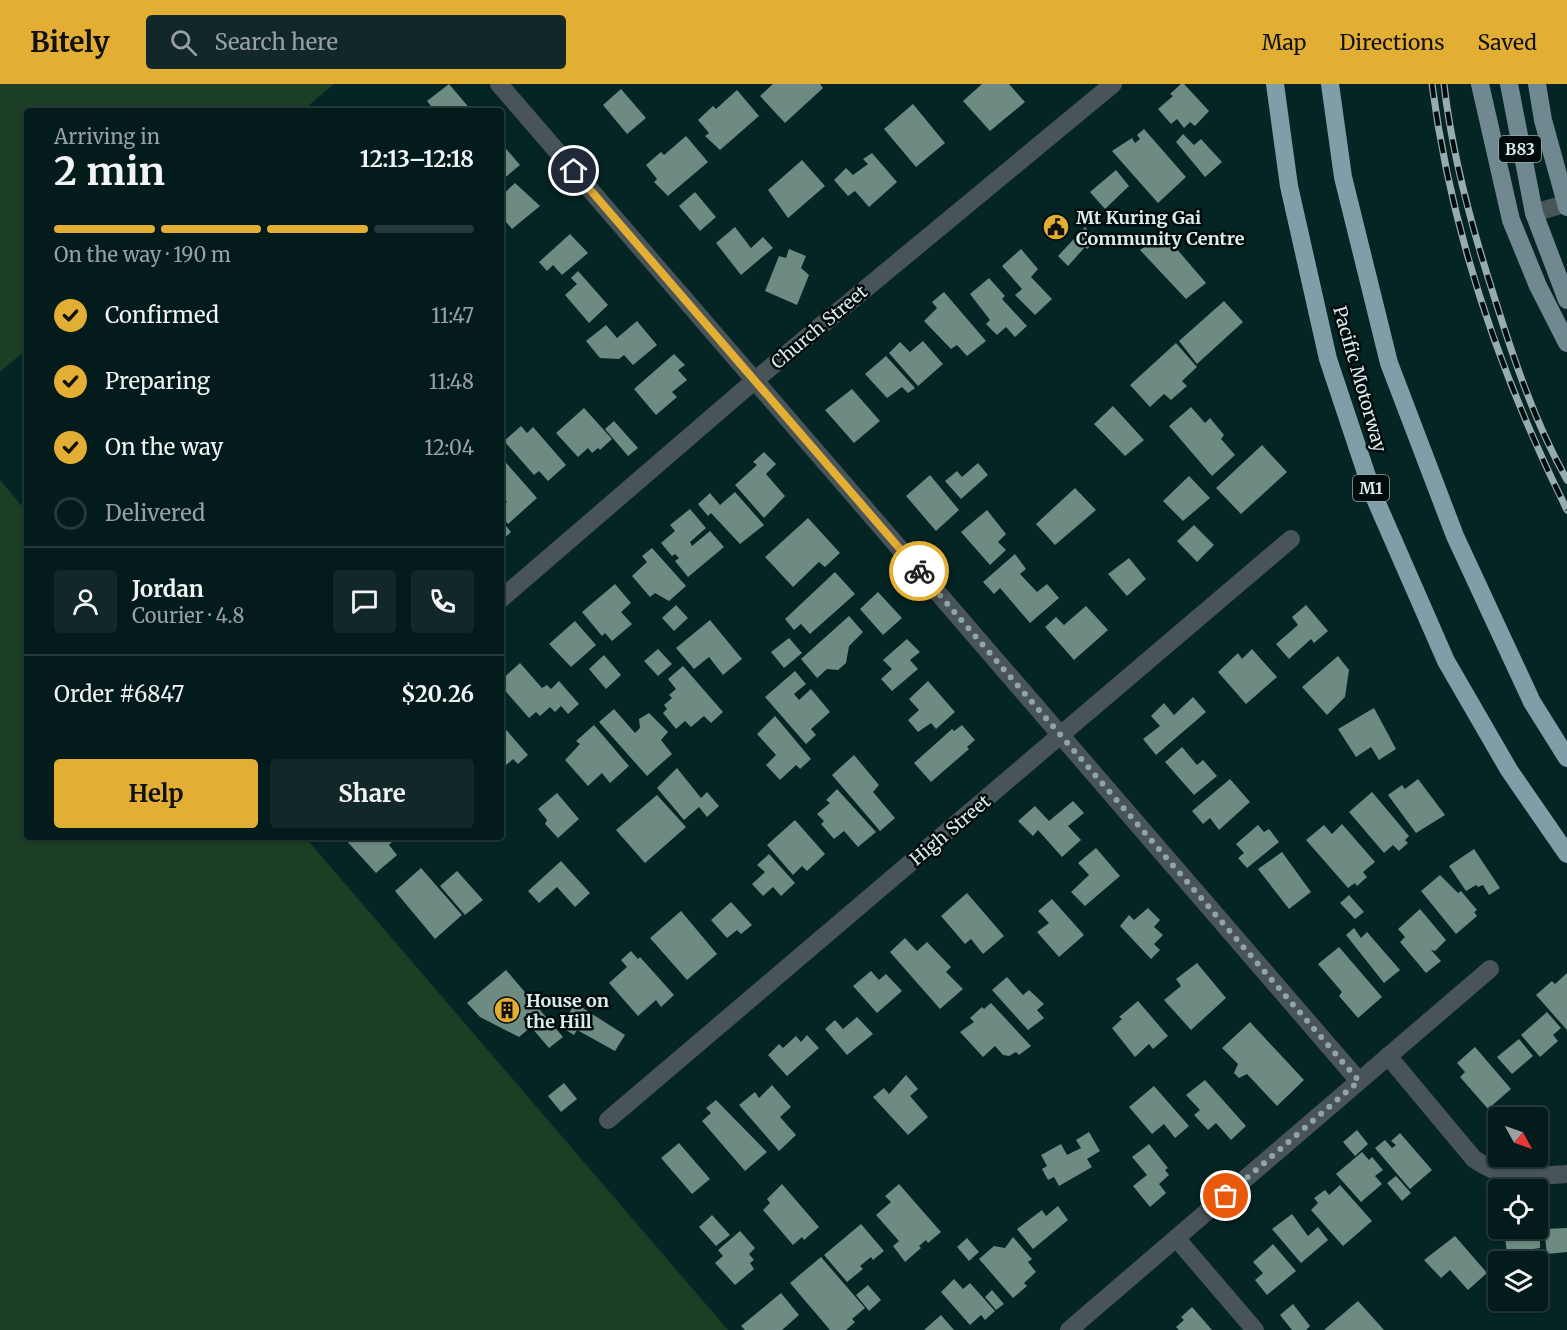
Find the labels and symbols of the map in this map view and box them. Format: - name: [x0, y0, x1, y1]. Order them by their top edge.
- road number: B83: [1499, 136, 1541, 162]
- pin: [548, 145, 599, 196]
- place label: Mt Kuring Gai Community Centre: [1076, 206, 1245, 250]
- public building icon: Mt Kuring Gai Community Centre: [1041, 212, 1071, 242]
- street label: Church Street: [766, 280, 872, 374]
- street label: Pacific Motorway: [1328, 303, 1392, 455]
- road number: M1: [1353, 475, 1389, 501]
- courier: [889, 541, 949, 601]
- street label: High Street: [905, 790, 995, 870]
- place label: House on the Hill: [526, 989, 609, 1033]
- building icon: House on the Hill: [492, 995, 522, 1025]
- north arrow: [1488, 1107, 1548, 1167]
- pin: [1200, 1170, 1251, 1221]

